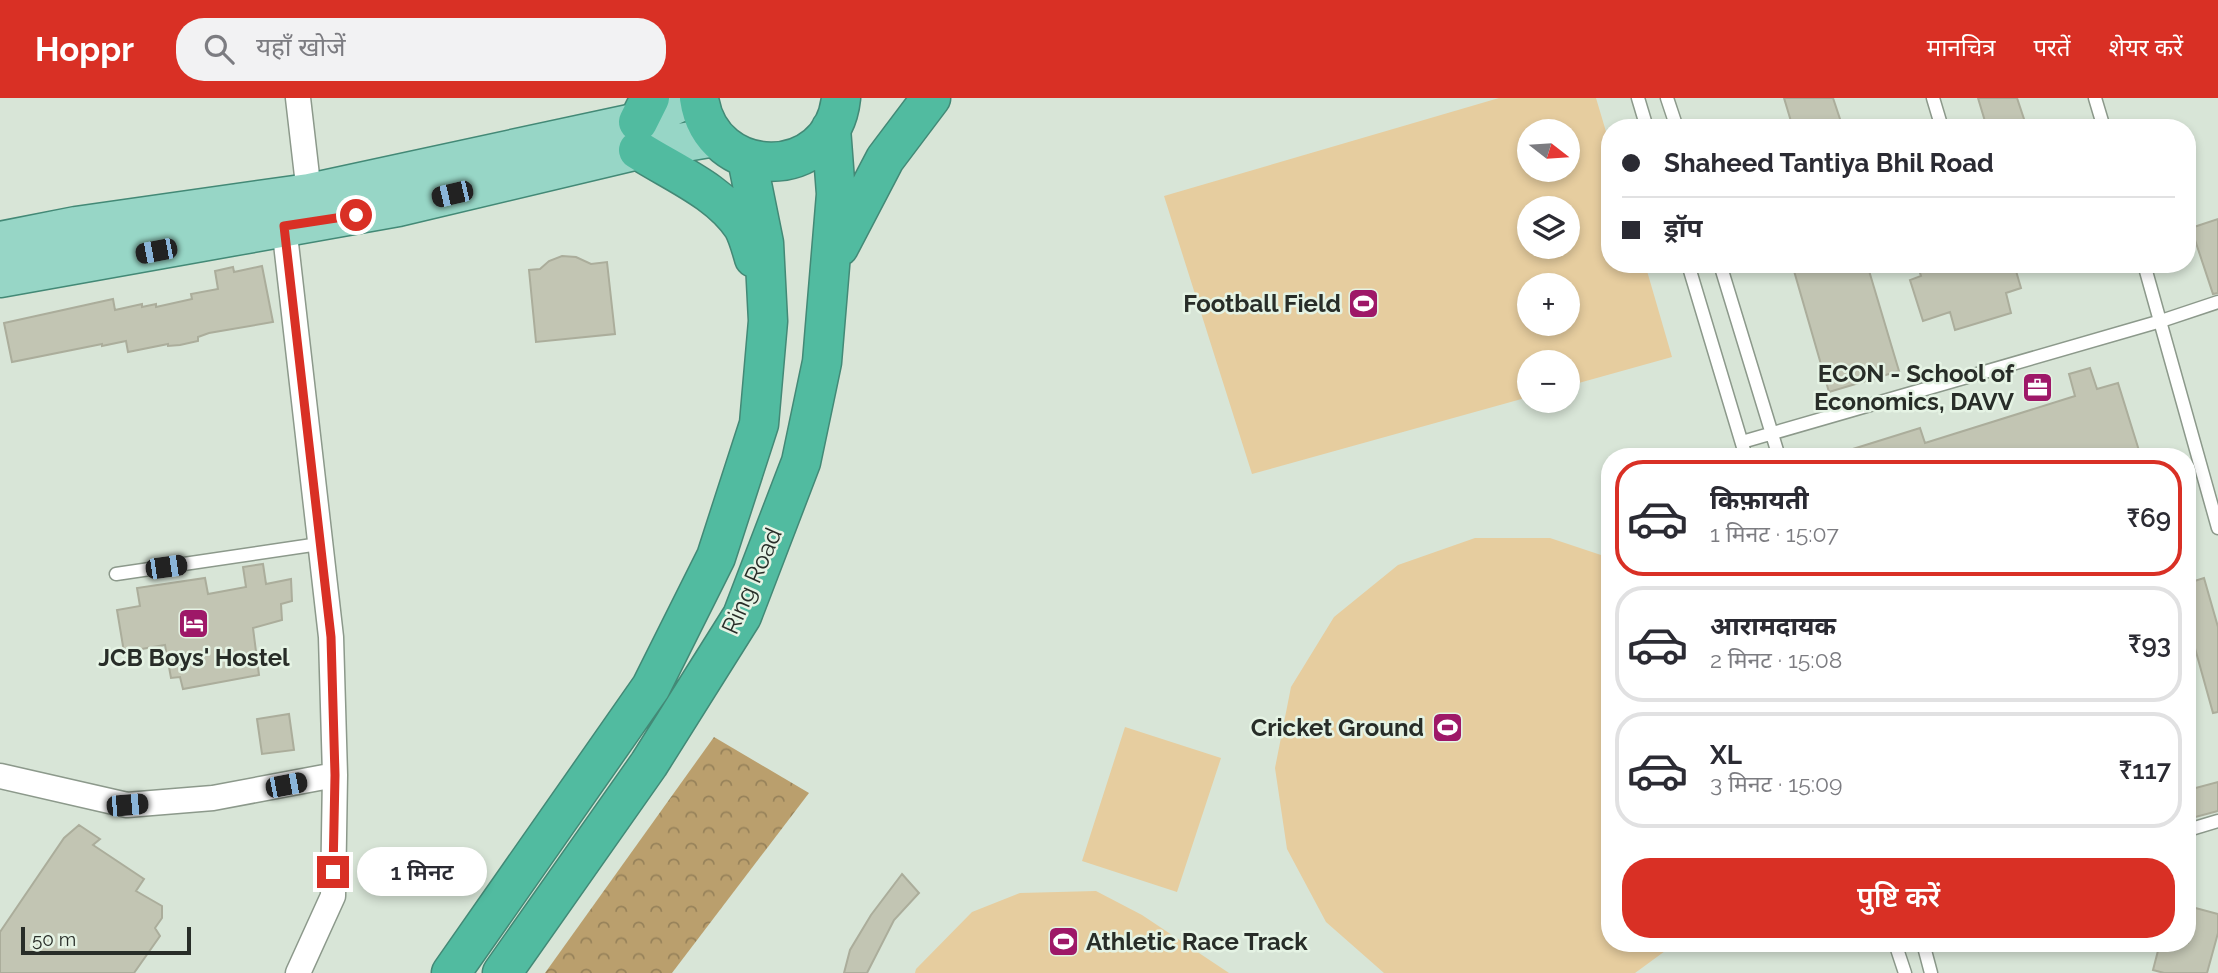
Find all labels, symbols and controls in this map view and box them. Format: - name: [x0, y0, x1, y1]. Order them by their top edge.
- search box: [176, 18, 666, 81]
- text: Hoppr: [35, 30, 134, 69]
- icon: search: [200, 30, 238, 68]
- text: यहाँ खोजें: [256, 32, 345, 62]
- text: मानचित्र: [1927, 33, 1995, 62]
- text: परतें: [2033, 33, 2071, 62]
- text: शेयर करें: [2109, 33, 2183, 62]
- north arrow: [1517, 119, 1580, 182]
- map controls: [1517, 119, 1580, 413]
- text: Shaheed Tantiya Bhil Road: [1664, 148, 1994, 178]
- car: [430, 179, 475, 209]
- button: layers: [1517, 196, 1580, 259]
- route start: [340, 199, 372, 231]
- text: ड्रॉप: [1664, 213, 1702, 243]
- car: [134, 237, 179, 265]
- button: +: [1517, 273, 1580, 336]
- sports icon: Football Field: [1347, 287, 1381, 321]
- place label: Football Field: [1183, 289, 1341, 318]
- button: −: [1517, 350, 1580, 413]
- place label: ECON - School of Economics, DAVV: [1814, 359, 2015, 416]
- office icon: ECON - School of Economics, DAVV: [2020, 371, 2054, 405]
- text: किफ़ायती: [1710, 485, 1809, 515]
- icon: car: [1626, 487, 1689, 550]
- text: ₹69: [2126, 503, 2171, 533]
- text: 1 मिनट · 15:07: [1710, 520, 1839, 547]
- street label: Ring Road: [715, 523, 788, 638]
- car: [144, 554, 189, 580]
- hotel icon: JCB Boys' Hostel: [177, 607, 211, 641]
- text: आरामदायक: [1710, 611, 1836, 641]
- icon: car: [1626, 613, 1689, 676]
- text: ₹93: [2128, 629, 2171, 659]
- place label: JCB Boys' Hostel: [98, 643, 290, 672]
- text: 2 मिनट · 15:08: [1710, 646, 1842, 673]
- sports icon: Cricket Ground: [1430, 711, 1464, 745]
- place label: Cricket Ground: [1251, 713, 1424, 742]
- icon: car: [1626, 739, 1689, 802]
- text: XL: [1710, 740, 1742, 770]
- text: ₹117: [2119, 755, 2171, 785]
- text: 3 मिनट · 15:09: [1710, 770, 1843, 797]
- car: [264, 771, 309, 799]
- car: [106, 793, 149, 817]
- callout: 1 मिनट: [358, 848, 487, 896]
- route end: [317, 856, 349, 888]
- text: 1 मिनट: [390, 858, 454, 885]
- button: पुष्टि करें: [1622, 858, 2175, 938]
- scale bar: [21, 924, 191, 956]
- sports icon: Athletic Race Track: [1046, 925, 1080, 959]
- place label: Athletic Race Track: [1086, 927, 1308, 956]
- text: 50 m: [32, 928, 76, 950]

